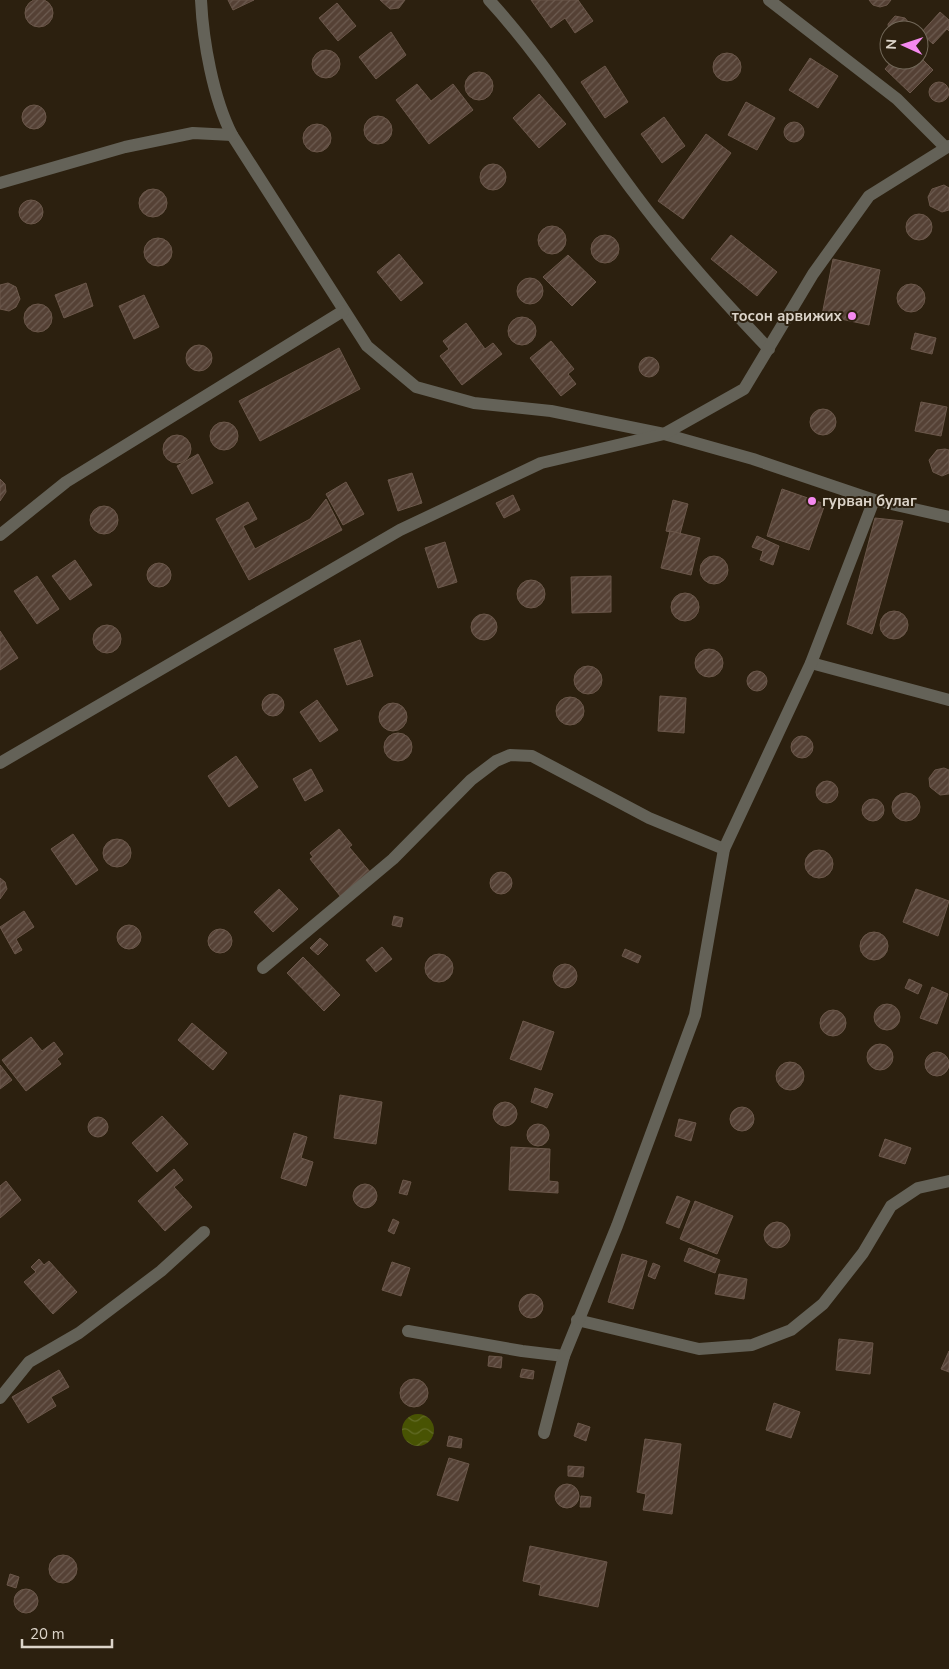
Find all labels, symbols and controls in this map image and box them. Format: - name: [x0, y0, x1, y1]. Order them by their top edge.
- north arrow: [879, 20, 929, 70]
- text: N: [882, 39, 901, 50]
- place label: тосон арвижих: [732, 306, 843, 326]
- marker: тосон арвижих: [846, 310, 858, 322]
- place label: гурван булаг: [822, 491, 917, 511]
- marker: гурван булаг: [806, 495, 818, 507]
- scale bar: [22, 1616, 112, 1648]
- text: 20 m: [30, 1624, 65, 1644]

